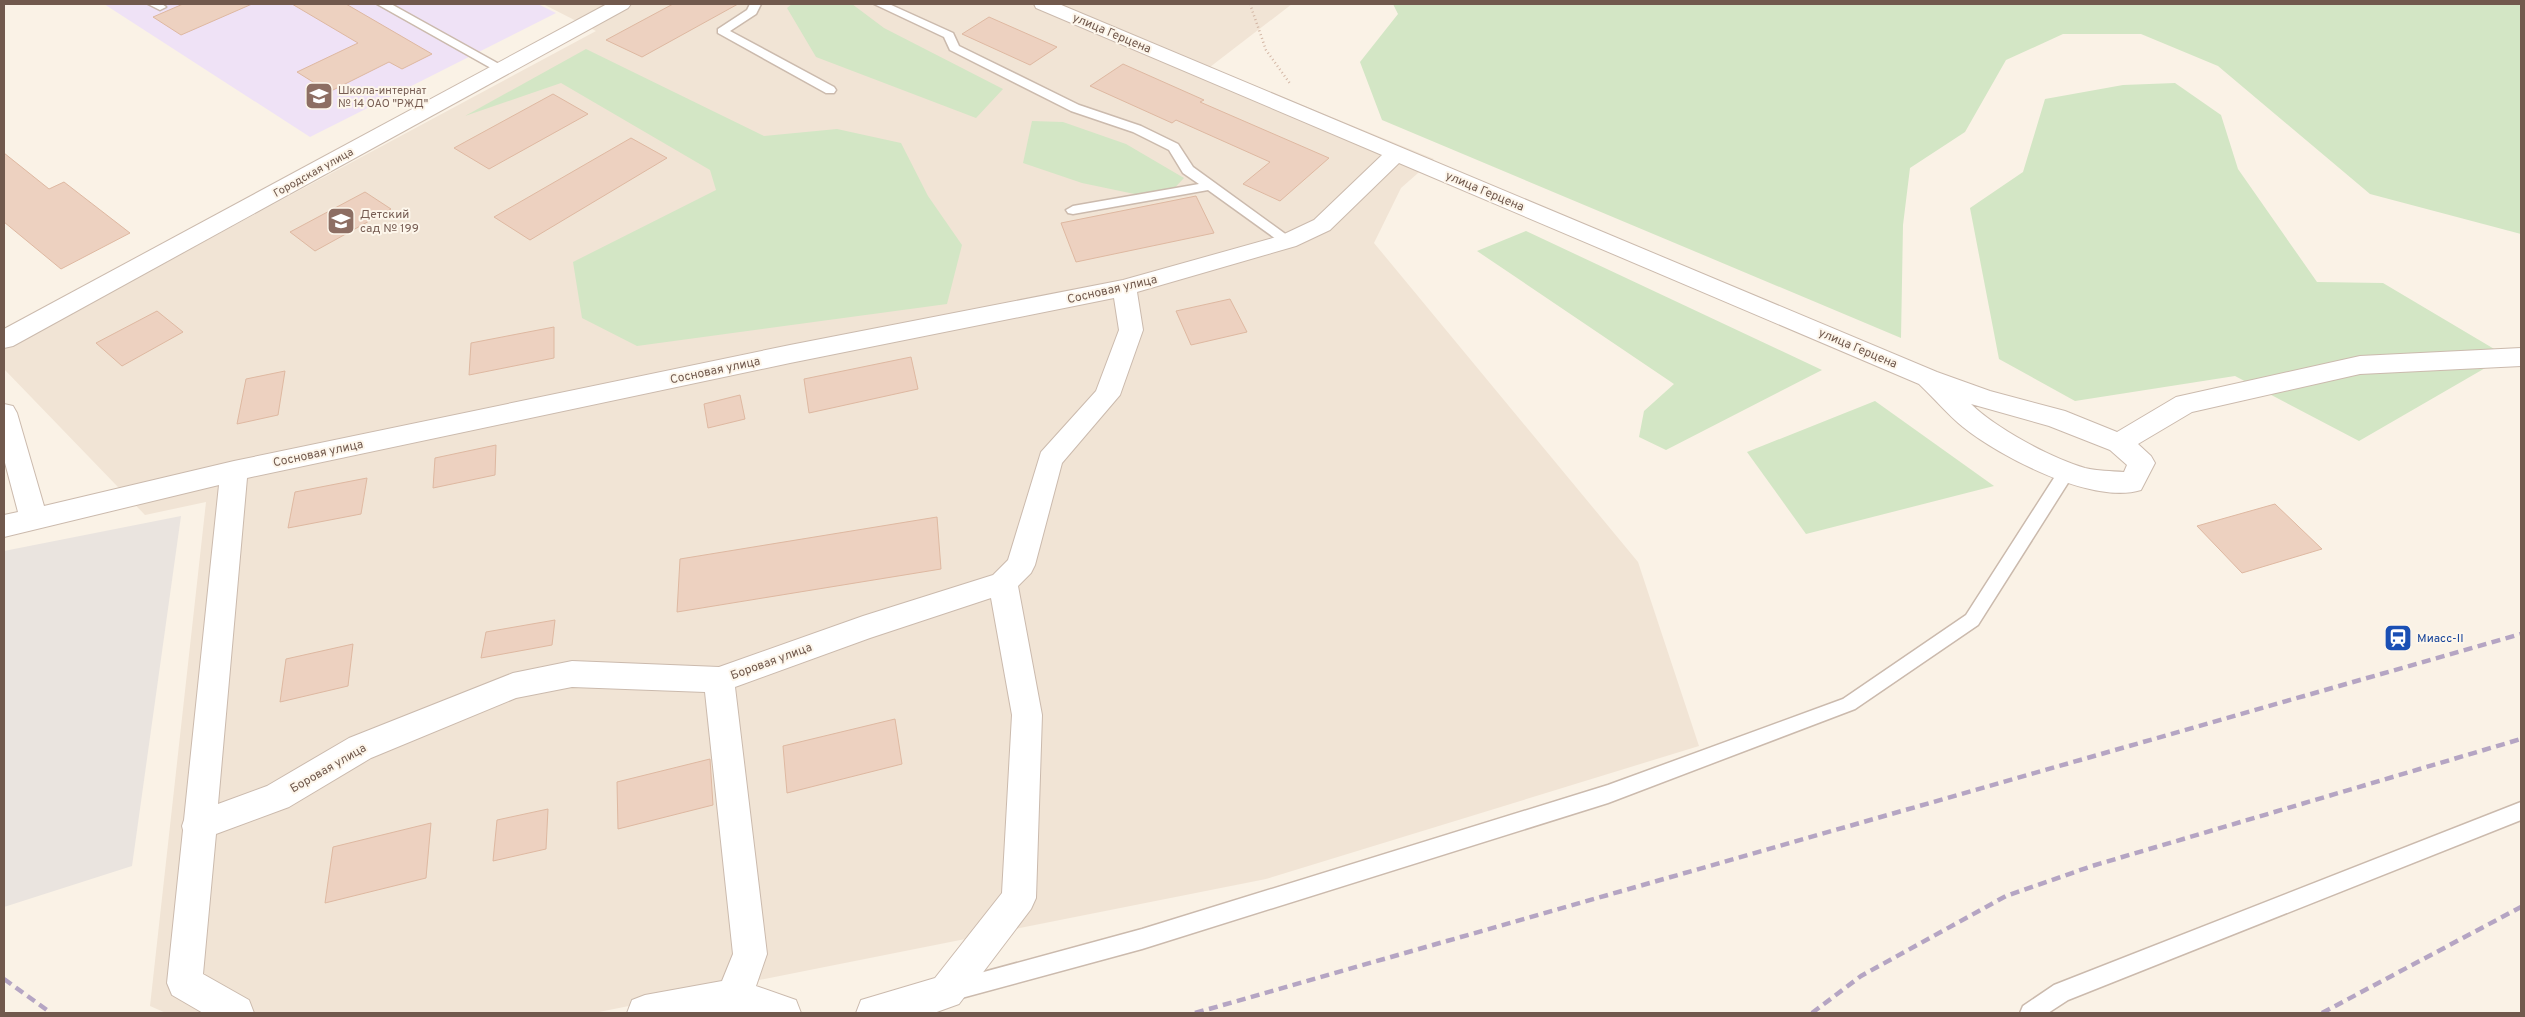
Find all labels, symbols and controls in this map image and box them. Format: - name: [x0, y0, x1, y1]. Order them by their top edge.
- street label: улица Герцена: [1070, 10, 1153, 58]
- school or university icon: Школа-интернат № 14 ОАО "РЖД": [304, 81, 334, 111]
- place label: Школа-интернат № 14 ОАО "РЖД": [338, 84, 428, 111]
- street label: Городская улица: [271, 145, 356, 201]
- street label: улица Герцена: [1443, 168, 1526, 216]
- school or university icon: Детский сад № 199: [326, 206, 356, 236]
- place label: Детский сад № 199: [360, 207, 419, 237]
- street label: Сосновая улица: [1066, 272, 1159, 308]
- street label: улица Герцена: [1816, 325, 1899, 373]
- street label: Сосновая улица: [669, 354, 762, 388]
- street label: Сосновая улица: [272, 437, 365, 471]
- station icon: Миасс-II: [2383, 623, 2413, 653]
- place label: Миасс-II: [2417, 631, 2464, 647]
- street label: Боровая улица: [728, 640, 814, 684]
- street label: Боровая улица: [287, 741, 370, 797]

